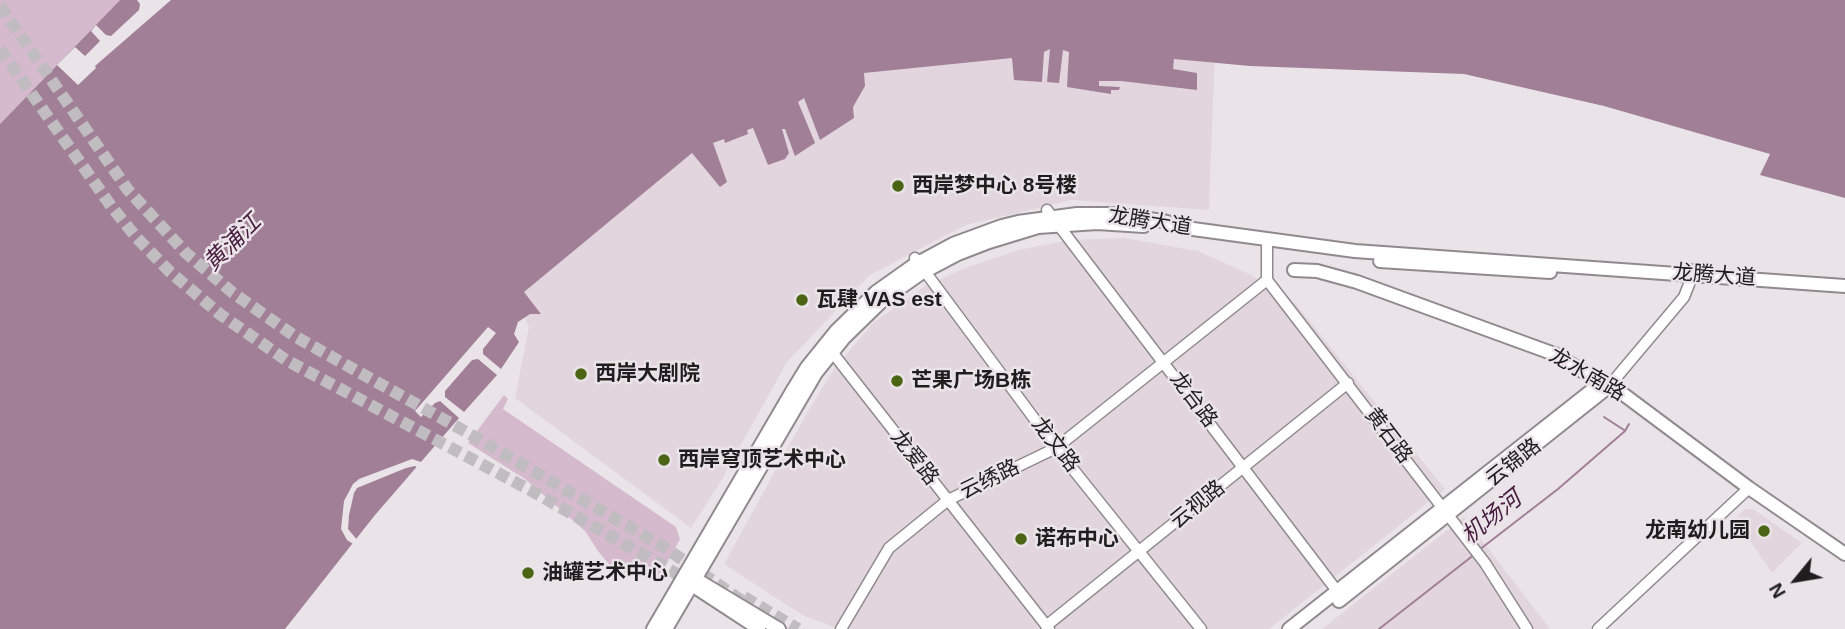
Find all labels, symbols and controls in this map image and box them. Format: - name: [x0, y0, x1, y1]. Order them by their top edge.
- place label: 西岸梦中心 8号楼: [912, 173, 1077, 199]
- marker: 西岸梦中心 8号楼: [890, 178, 906, 194]
- street label: 龙腾大道: [1107, 203, 1193, 241]
- water label: 黄浦江: [199, 209, 267, 277]
- street label: 龙腾大道: [1671, 261, 1757, 291]
- place label: 瓦肆 VAS est: [816, 287, 942, 313]
- marker: 瓦肆 VAS est: [794, 292, 810, 308]
- street label: 龙水南路: [1544, 343, 1630, 407]
- place label: 西岸大剧院: [595, 361, 700, 387]
- marker: 西岸大剧院: [573, 366, 589, 382]
- street label: 龙台路: [1164, 367, 1222, 433]
- place label: 芒果广场B栋: [911, 368, 1031, 394]
- marker: 芒果广场B栋: [889, 373, 905, 389]
- street label: 黄石路: [1359, 403, 1417, 469]
- street label: 龙文路: [1026, 412, 1084, 478]
- street label: 龙爱路: [885, 425, 943, 491]
- street label: 云锦路: [1481, 434, 1547, 492]
- place label: 西岸穹顶艺术中心: [678, 447, 846, 473]
- marker: 西岸穹顶艺术中心: [656, 452, 672, 468]
- street label: 云绣路: [956, 455, 1024, 505]
- street label: 云视路: [1166, 475, 1230, 535]
- water label: 机场河: [1457, 486, 1527, 550]
- place label: 龙南幼儿园: [1645, 518, 1750, 544]
- marker: 龙南幼儿园: [1756, 523, 1772, 539]
- place label: 诺布中心: [1035, 526, 1119, 552]
- marker: 诺布中心: [1013, 531, 1029, 547]
- north arrow: [1761, 545, 1831, 615]
- place label: 油罐艺术中心: [542, 560, 668, 586]
- marker: 油罐艺术中心: [520, 565, 536, 581]
- text: N: [1765, 580, 1790, 602]

